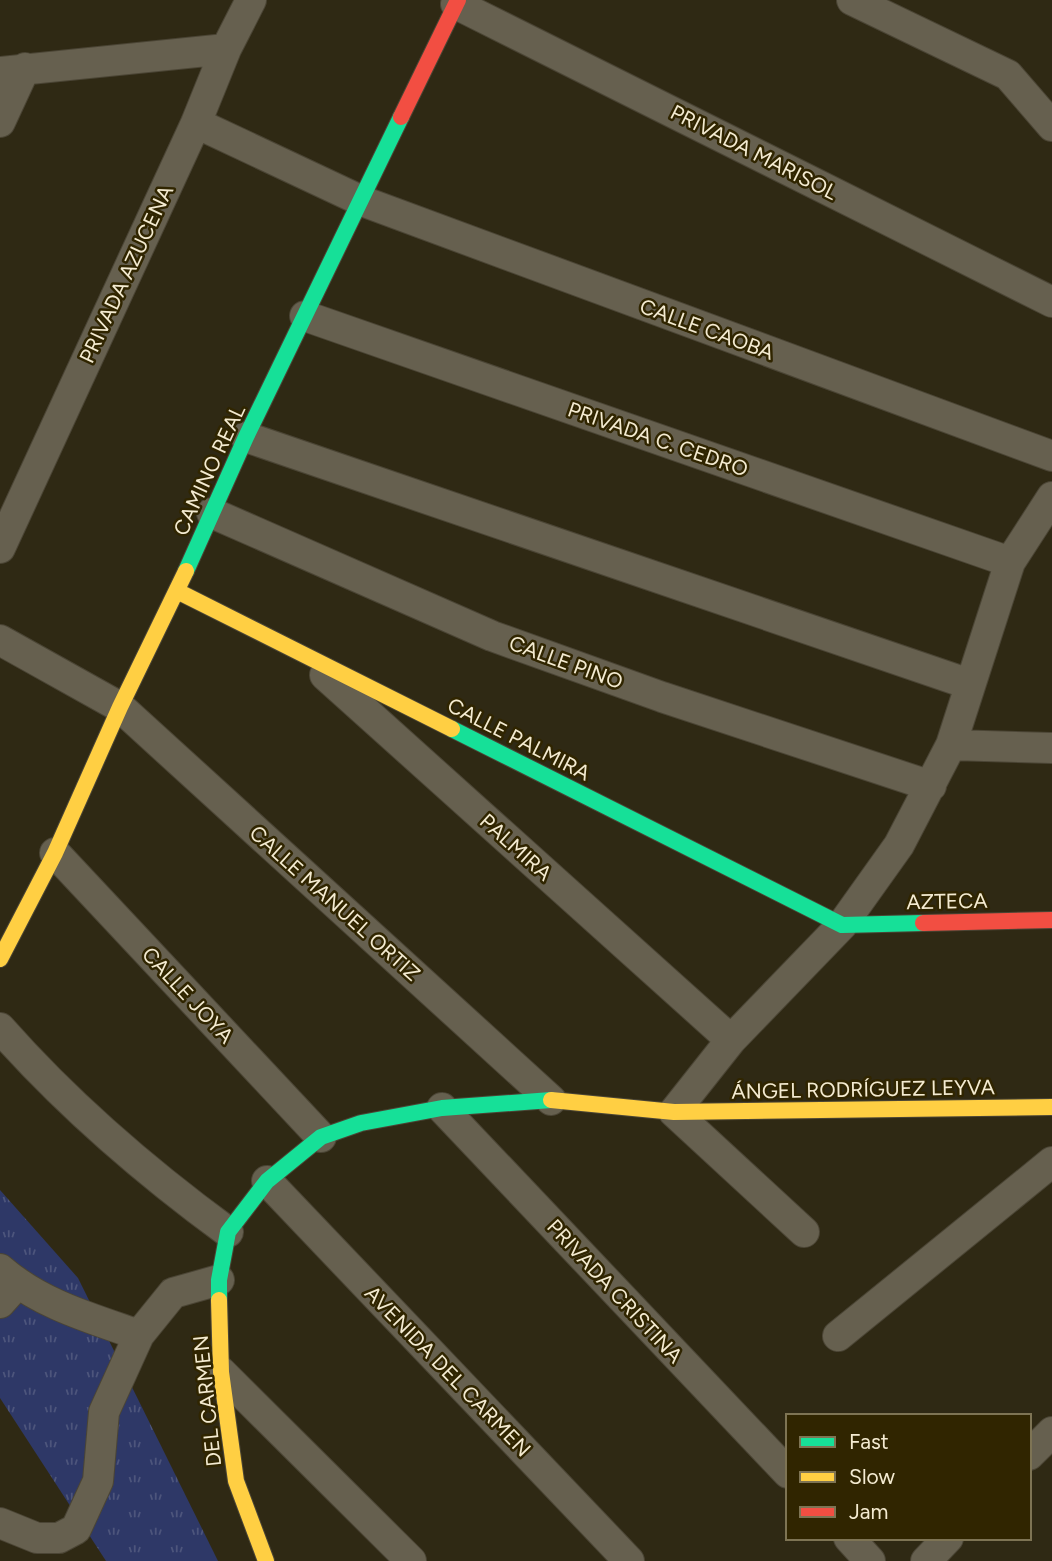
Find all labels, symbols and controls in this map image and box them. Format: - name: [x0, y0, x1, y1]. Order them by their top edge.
- street label: PRIVADA MARISOL: [667, 99, 842, 205]
- street label: PRIVADA AZUCENA: [74, 181, 178, 367]
- street label: CALLE CAOBA: [636, 293, 778, 365]
- street label: PRIVADA C. CEDRO: [565, 396, 751, 482]
- street label: CAMINO REAL: [168, 401, 250, 539]
- street label: CALLE PINO: [506, 630, 626, 694]
- street label: CALLE PALMIRA: [443, 692, 595, 786]
- street label: PALMIRA: [475, 808, 557, 886]
- street label: CALLE MANUEL ORTIZ: [245, 820, 425, 986]
- street label: AZTECA: [906, 888, 988, 914]
- street label: CALLE JOYA: [137, 942, 239, 1048]
- street label: ÁNGEL RODRÍGUEZ LEYVA: [731, 1074, 995, 1104]
- street label: PRIVADA CRISTINA: [542, 1214, 688, 1368]
- street label: AVENIDA DEL CARMEN: [360, 1280, 536, 1462]
- street label: DEL CARMEN: [188, 1334, 226, 1468]
- legend: [786, 1414, 1031, 1540]
- text: Fast: [849, 1429, 889, 1454]
- text: Slow: [849, 1464, 895, 1489]
- text: Jam: [849, 1499, 888, 1524]

